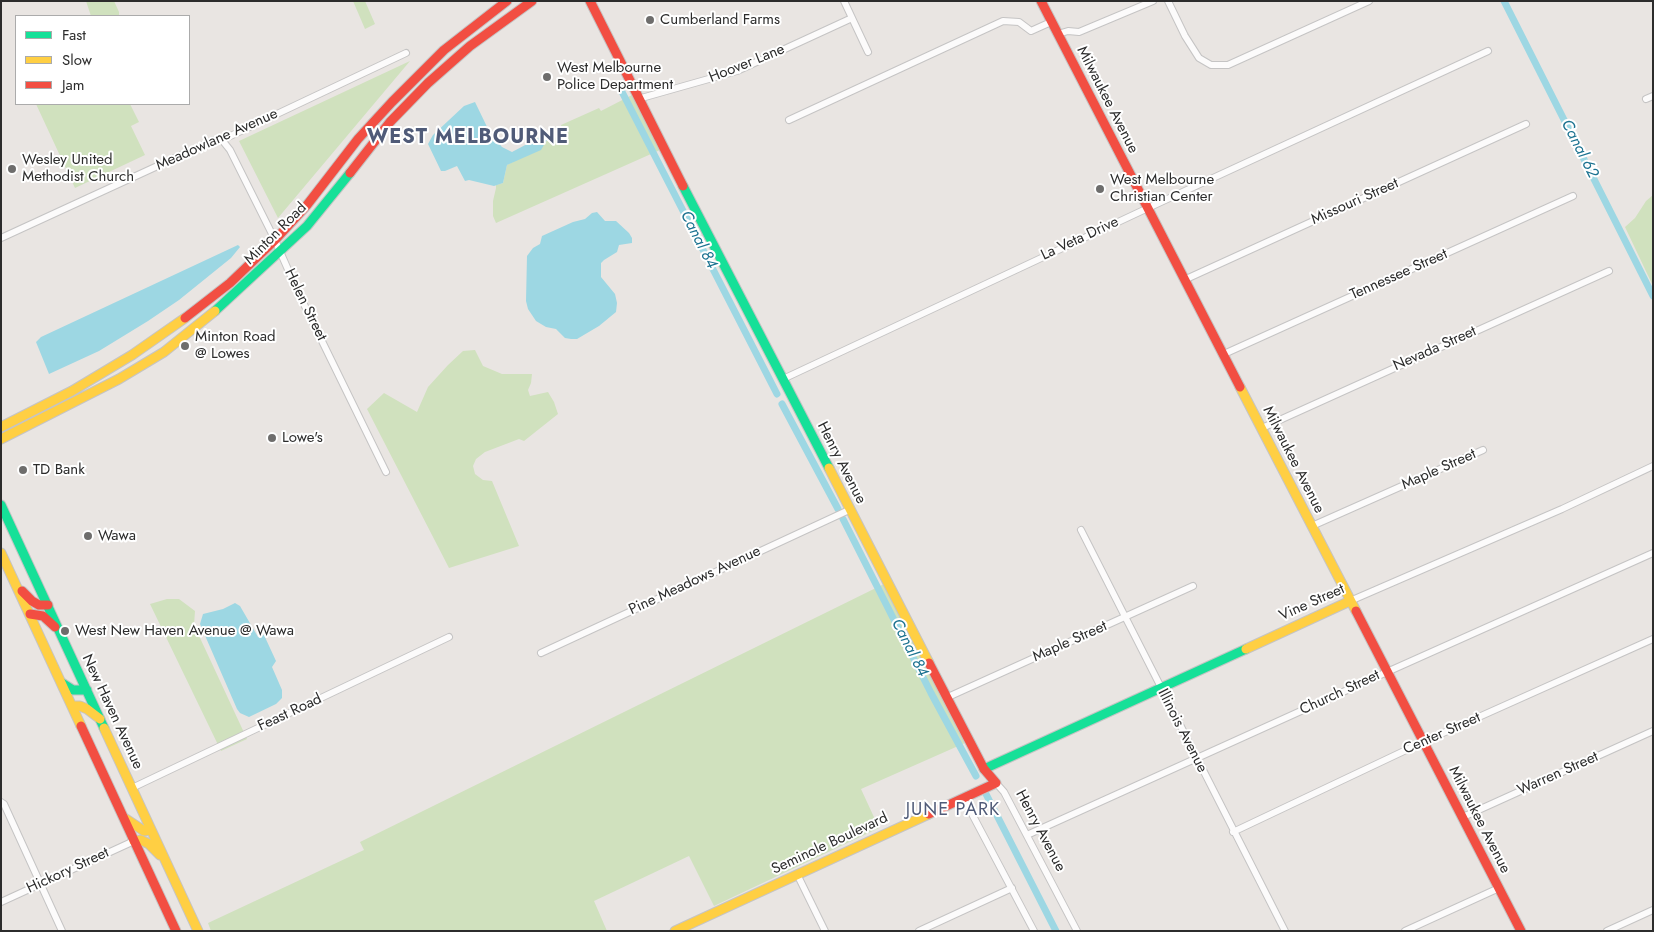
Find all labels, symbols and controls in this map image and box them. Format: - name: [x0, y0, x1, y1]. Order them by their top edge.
- place label: Cumberland Farms: [660, 11, 780, 29]
- marker: Cumberland Farms: [644, 14, 656, 26]
- legend: [15, 15, 190, 105]
- text: Fast: [62, 24, 86, 46]
- street label: Hoover Lane: [706, 41, 788, 87]
- street label: Milwaukee Avenue: [1072, 43, 1142, 157]
- text: Slow: [62, 49, 92, 71]
- place label: West Melbourne Police Department: [557, 59, 673, 94]
- marker: West Melbourne Police Department: [541, 71, 553, 83]
- text: Jam: [62, 74, 85, 96]
- street label: Meadowlane Avenue: [153, 105, 281, 175]
- water label: Canal 62: [1556, 117, 1602, 181]
- district label: WEST MELBOURNE: [365, 126, 571, 150]
- place label: Wesley United Methodist Church: [22, 151, 134, 186]
- marker: Wesley United Methodist Church: [6, 163, 18, 175]
- place label: West Melbourne Christian Center: [1110, 171, 1214, 206]
- street label: Missouri Street: [1309, 175, 1401, 229]
- marker: West Melbourne Christian Center: [1094, 183, 1106, 195]
- street label: Minton Road: [241, 199, 311, 269]
- water label: Canal 84: [675, 208, 721, 272]
- street label: La Veta Drive: [1038, 213, 1122, 265]
- street label: Tennessee Street: [1348, 246, 1450, 304]
- street label: Helen Street: [280, 266, 330, 344]
- street label: Nevada Street: [1391, 323, 1479, 375]
- place label: Minton Road @ Lowes: [195, 328, 275, 363]
- marker: Minton Road @ Lowes: [179, 340, 191, 352]
- street label: Milwaukee Avenue: [1258, 403, 1328, 517]
- street label: Henry Avenue: [813, 419, 869, 507]
- place label: Lowe's: [282, 429, 323, 447]
- marker: Lowe's: [266, 432, 278, 444]
- street label: Maple Street: [1399, 446, 1479, 494]
- place label: TD Bank: [33, 461, 85, 479]
- marker: TD Bank: [17, 464, 29, 476]
- place label: Wawa: [98, 527, 136, 545]
- marker: Wawa: [82, 530, 94, 542]
- street label: Pine Meadows Avenue: [626, 543, 764, 619]
- street label: Vine Street: [1277, 581, 1347, 625]
- water label: Canal 84: [886, 616, 932, 680]
- street label: Maple Street: [1030, 618, 1110, 666]
- place label: West New Haven Avenue @ Wawa: [75, 622, 294, 640]
- marker: West New Haven Avenue @ Wawa: [59, 625, 71, 637]
- street label: New Haven Avenue: [77, 652, 147, 772]
- street label: Church Street: [1297, 667, 1383, 719]
- street label: Illinois Avenue: [1153, 686, 1211, 776]
- street label: Feast Road: [255, 690, 325, 736]
- street label: Center Street: [1401, 709, 1483, 759]
- street label: Warren Street: [1515, 748, 1601, 800]
- street label: Milwaukee Avenue: [1444, 763, 1514, 877]
- street label: Henry Avenue: [1011, 787, 1069, 875]
- district label: JUNE PARK: [905, 800, 1001, 822]
- street label: Seminole Boulevard: [769, 809, 891, 879]
- street label: Hickory Street: [24, 844, 112, 898]

